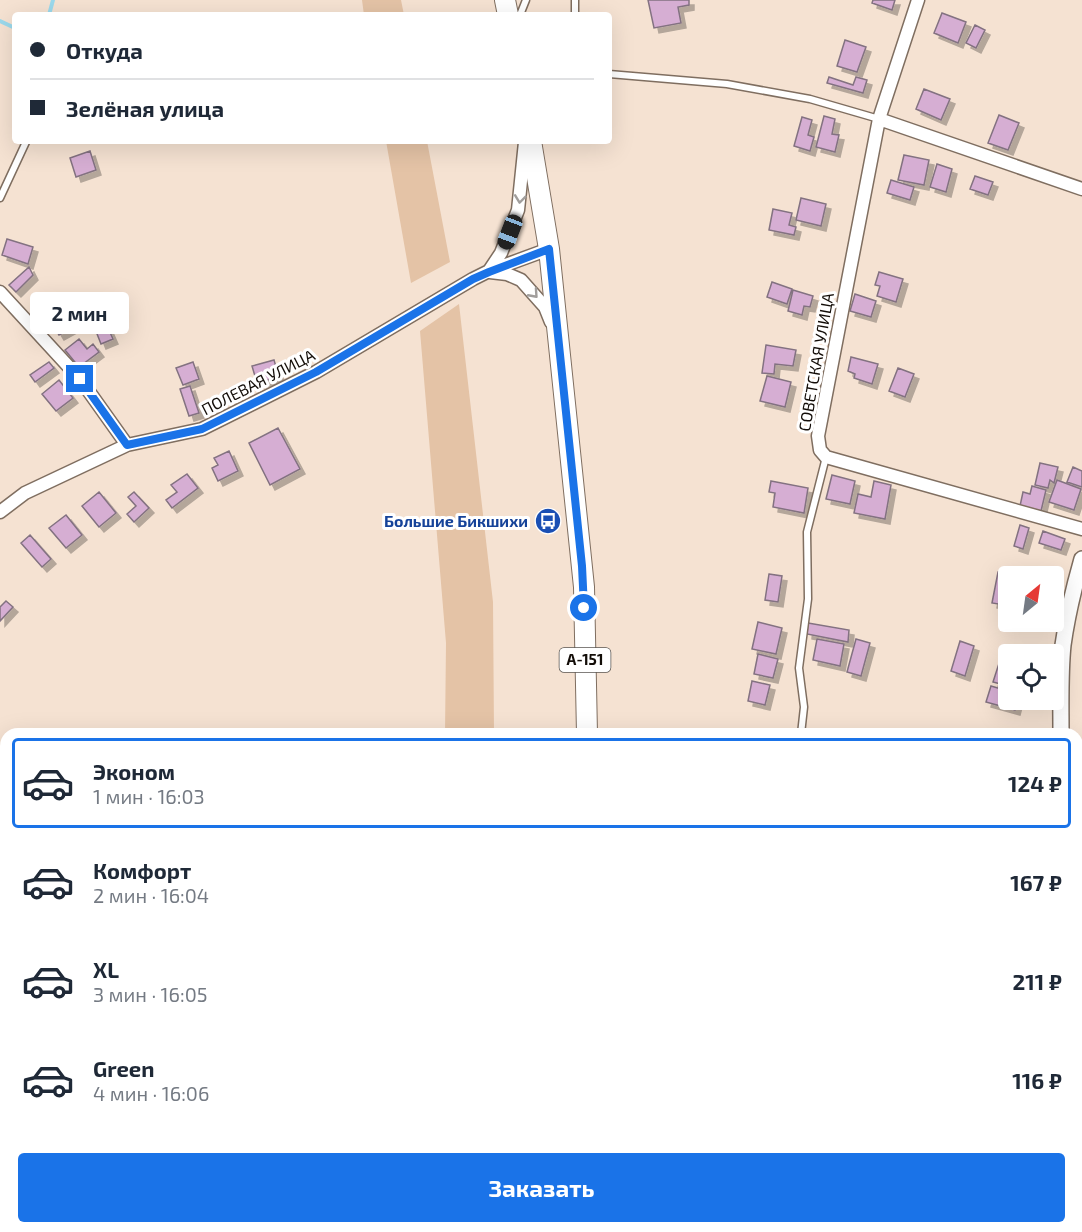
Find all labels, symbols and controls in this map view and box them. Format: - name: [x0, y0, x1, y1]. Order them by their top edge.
- text: Откуда: [66, 37, 143, 63]
- text: Зелёная улица: [66, 95, 224, 121]
- one-way arrow: [514, 195, 526, 204]
- car: [495, 212, 525, 252]
- one-way arrow: [527, 288, 538, 298]
- street label: СОВЕТСКАЯ УЛИЦА: [794, 291, 837, 433]
- callout: 2 мин: [31, 292, 130, 334]
- text: 2 мин: [52, 301, 107, 325]
- street label: ПОЛЕВАЯ УЛИЦА: [198, 345, 318, 418]
- route end: [66, 365, 93, 392]
- bus stop icon: Большие Бикшихи: [533, 506, 563, 536]
- place label: Большие Бикшихи: [384, 511, 528, 530]
- north arrow: [998, 566, 1064, 632]
- map controls: [998, 566, 1064, 710]
- route start: [570, 594, 597, 621]
- button: locate: [998, 644, 1064, 710]
- road number: А-151: [560, 648, 610, 672]
- icon: car: [21, 756, 75, 810]
- text: Эконом: [93, 758, 175, 784]
- text: 124 ₽: [1008, 770, 1062, 796]
- text: 1 мин · 16:03: [93, 784, 205, 808]
- icon: car: [21, 855, 75, 909]
- text: Комфорт: [93, 857, 191, 883]
- text: 167 ₽: [1010, 869, 1062, 895]
- text: 2 мин · 16:04: [93, 883, 209, 907]
- icon: car: [21, 954, 75, 1008]
- text: XL: [93, 956, 119, 982]
- text: 211 ₽: [1012, 968, 1062, 994]
- text: 3 мин · 16:05: [93, 982, 207, 1006]
- icon: car: [21, 1053, 75, 1107]
- text: Green: [93, 1055, 155, 1081]
- text: 116 ₽: [1012, 1067, 1062, 1093]
- text: 4 мин · 16:06: [93, 1081, 209, 1105]
- button: Заказать: [18, 1153, 1065, 1222]

